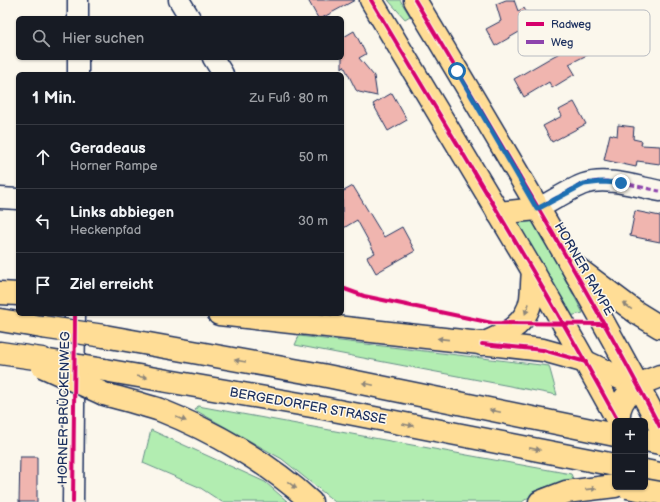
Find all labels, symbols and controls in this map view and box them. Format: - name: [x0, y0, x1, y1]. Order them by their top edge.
- legend: [518, 10, 650, 56]
- search box: [16, 16, 344, 60]
- text: Radweg: [551, 18, 591, 31]
- icon: search: [30, 27, 52, 49]
- text: Hier suchen: [62, 29, 144, 48]
- text: Weg: [551, 36, 573, 49]
- route start: [448, 62, 466, 80]
- text: 1 Min.: [32, 88, 76, 108]
- text: Zu Fuß · 80 m: [249, 90, 328, 106]
- text: Geradeaus: [70, 139, 146, 158]
- icon: ahead: [32, 146, 54, 168]
- text: 50 m: [299, 149, 328, 165]
- text: Horner Rampe: [70, 158, 157, 174]
- route end: [612, 174, 630, 192]
- text: Links abbiegen: [70, 203, 174, 222]
- icon: left: [32, 210, 54, 232]
- text: 30 m: [298, 213, 328, 229]
- street label: HORNER RAMPE: [551, 220, 617, 319]
- text: Heckenpfad: [70, 222, 141, 238]
- icon: arrive: [32, 274, 54, 296]
- text: Ziel erreicht: [70, 275, 153, 294]
- one-way arrow: [622, 302, 633, 310]
- one-way arrow: [524, 304, 530, 316]
- street label: HORNER BRÜCKENWEG: [55, 331, 73, 485]
- one-way arrow: [437, 336, 449, 342]
- one-way arrow: [234, 357, 246, 363]
- one-way arrow: [136, 374, 148, 380]
- one-way arrow: [361, 381, 374, 387]
- street label: BERGEDORFER STRASSE: [228, 384, 388, 428]
- one-way arrow: [489, 407, 501, 413]
- one-way arrow: [175, 417, 187, 423]
- map controls: [612, 418, 648, 490]
- button: +: [612, 418, 648, 454]
- one-way arrow: [402, 422, 414, 428]
- one-way arrow: [529, 447, 542, 453]
- button: −: [612, 454, 648, 490]
- one-way arrow: [287, 481, 297, 489]
- one-way arrow: [585, 485, 597, 492]

